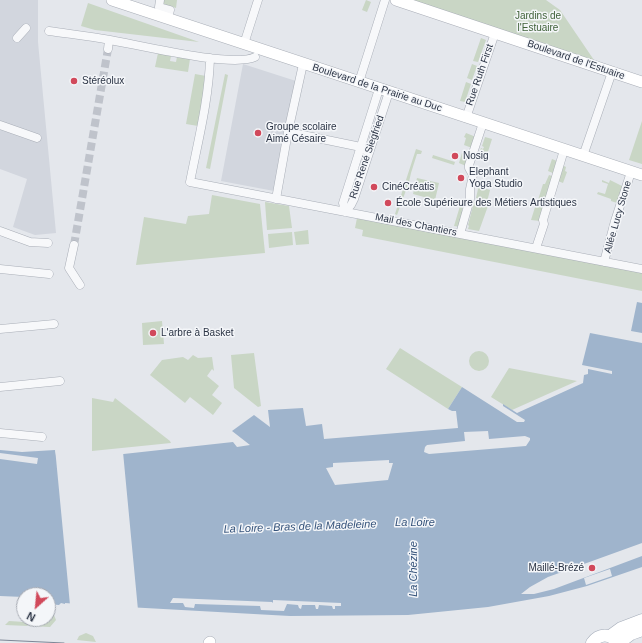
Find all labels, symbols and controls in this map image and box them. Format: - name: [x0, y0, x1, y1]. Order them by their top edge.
- park label: Jardins de l'Estuaire: [515, 10, 561, 34]
- street label: Boulevard de l'Estuaire: [526, 38, 626, 82]
- street label: Rue Ruth First: [464, 43, 496, 107]
- street label: Boulevard de la Prairie au Duc: [311, 61, 443, 115]
- place label: Stéréolux: [82, 75, 124, 87]
- marker: Stéréolux: [69, 76, 79, 86]
- street label: Rue René Siegfried: [347, 114, 387, 200]
- place label: Groupe scolaire Aimé Césaire: [266, 121, 337, 144]
- marker: Groupe scolaire Aimé Césaire: [253, 128, 263, 138]
- place label: Nosig: [463, 150, 489, 162]
- marker: Nosig: [450, 151, 460, 161]
- place label: Elephant Yoga Studio: [469, 166, 523, 190]
- marker: Elephant Yoga Studio: [456, 173, 466, 183]
- street label: Allée Lucy Stone: [602, 179, 634, 255]
- place label: CinéCréatis: [382, 181, 434, 193]
- marker: CinéCréatis: [369, 182, 379, 192]
- place label: École Supérieure des Métiers Artistiques: [396, 197, 577, 209]
- marker: École Supérieure des Métiers Artistiques: [383, 198, 393, 208]
- street label: Mail des Chantiers: [374, 211, 458, 239]
- place label: L'arbre à Basket: [161, 327, 234, 339]
- marker: L'arbre à Basket: [148, 328, 158, 338]
- water label: La Loire: [395, 516, 435, 530]
- water label: La Loire - Bras de la Madeleine: [223, 518, 377, 536]
- water label: La Chézine: [407, 541, 421, 597]
- place label: Maillé-Brézé: [528, 562, 584, 574]
- marker: Maillé-Brézé: [587, 563, 597, 573]
- north arrow: [16, 587, 56, 627]
- text: N: [25, 610, 37, 624]

